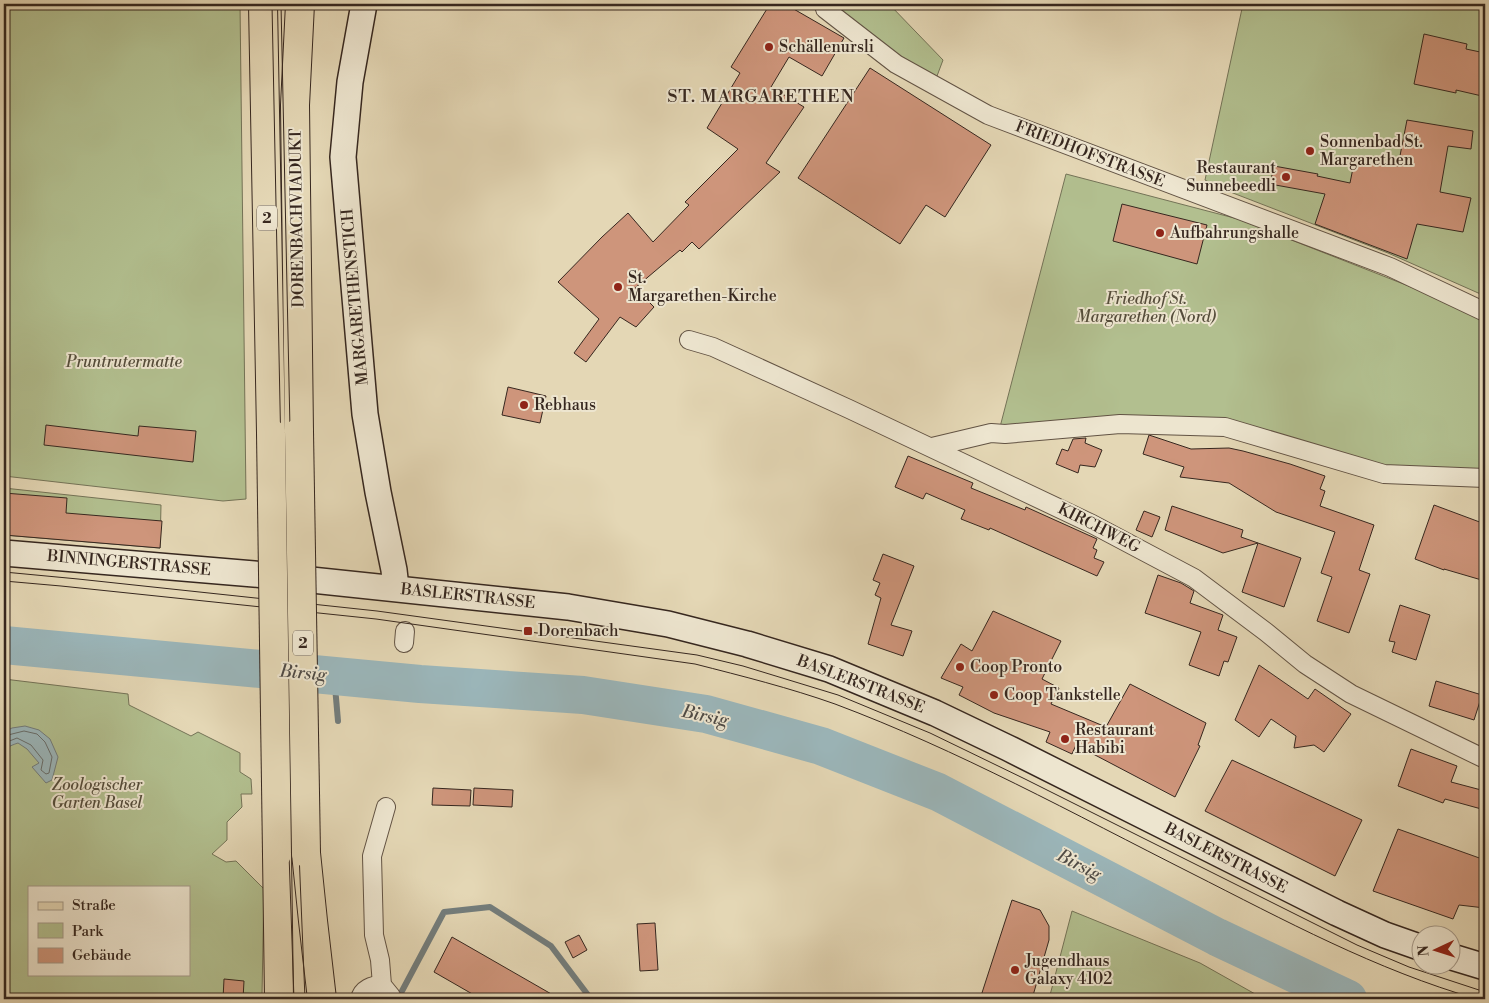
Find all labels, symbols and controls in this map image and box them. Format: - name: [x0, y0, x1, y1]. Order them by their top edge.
- place label: Schällenursli: [779, 37, 874, 57]
- marker: Schällenursli: [763, 41, 775, 53]
- district label: ST. MARGARETHEN: [667, 85, 855, 108]
- street label: FRIEDHOFSTRASSE: [1012, 116, 1168, 192]
- street label: DORENBACHVIADUKT: [285, 128, 309, 308]
- place label: Sonnenbad St. Margarethen: [1320, 132, 1423, 170]
- marker: Sonnenbad St. Margarethen: [1304, 145, 1316, 157]
- place label: Restaurant Sunnebeedli: [1186, 158, 1276, 196]
- marker: Restaurant Sunnebeedli: [1280, 171, 1292, 183]
- road number: 2: [257, 206, 277, 230]
- street label: MARGARETHENSTICH: [337, 208, 373, 386]
- place label: Aufbahrungshalle: [1169, 223, 1299, 243]
- marker: Aufbahrungshalle: [1154, 227, 1166, 239]
- place label: St. Margarethen-Kirche: [628, 268, 777, 306]
- marker: St. Margarethen-Kirche: [612, 281, 624, 293]
- park label: Friedhof St. Margarethen (Nord): [1076, 289, 1217, 327]
- park label: Pruntrutermatte: [65, 352, 183, 372]
- place label: Rebhaus: [534, 395, 596, 415]
- marker: Rebhaus: [518, 399, 530, 411]
- street label: KIRCHWEG: [1054, 499, 1144, 557]
- street label: BINNINGERSTRASSE: [45, 546, 212, 580]
- street label: BASLERSTRASSE: [399, 579, 536, 613]
- place label: Dorenbach: [538, 621, 619, 641]
- marker: Dorenbach: [522, 625, 534, 637]
- road number: 2: [293, 630, 313, 656]
- street label: BASLERSTRASSE: [793, 650, 928, 718]
- place label: Coop Pronto: [970, 657, 1062, 677]
- water label: Birsig: [278, 659, 328, 687]
- marker: Coop Pronto: [954, 661, 966, 673]
- place label: Coop Tankstelle: [1004, 685, 1121, 705]
- marker: Coop Tankstelle: [988, 689, 1000, 701]
- water label: Birsig: [679, 700, 731, 732]
- place label: Restaurant Habibi: [1075, 720, 1155, 758]
- marker: Restaurant Habibi: [1059, 733, 1071, 745]
- park label: Zoologischer Garten Basel: [52, 775, 143, 813]
- street label: BASLERSTRASSE: [1160, 818, 1291, 898]
- water label: Birsig: [1052, 844, 1106, 886]
- legend: [28, 886, 190, 976]
- text: Straße: [72, 896, 116, 915]
- text: Park: [72, 922, 104, 941]
- north arrow: [1412, 926, 1462, 976]
- text: N: [1415, 945, 1433, 957]
- text: Gebäude: [72, 946, 131, 965]
- place label: Jugendhaus Galaxy 4102: [1024, 951, 1112, 989]
- marker: Jugendhaus Galaxy 4102: [1009, 964, 1021, 976]

